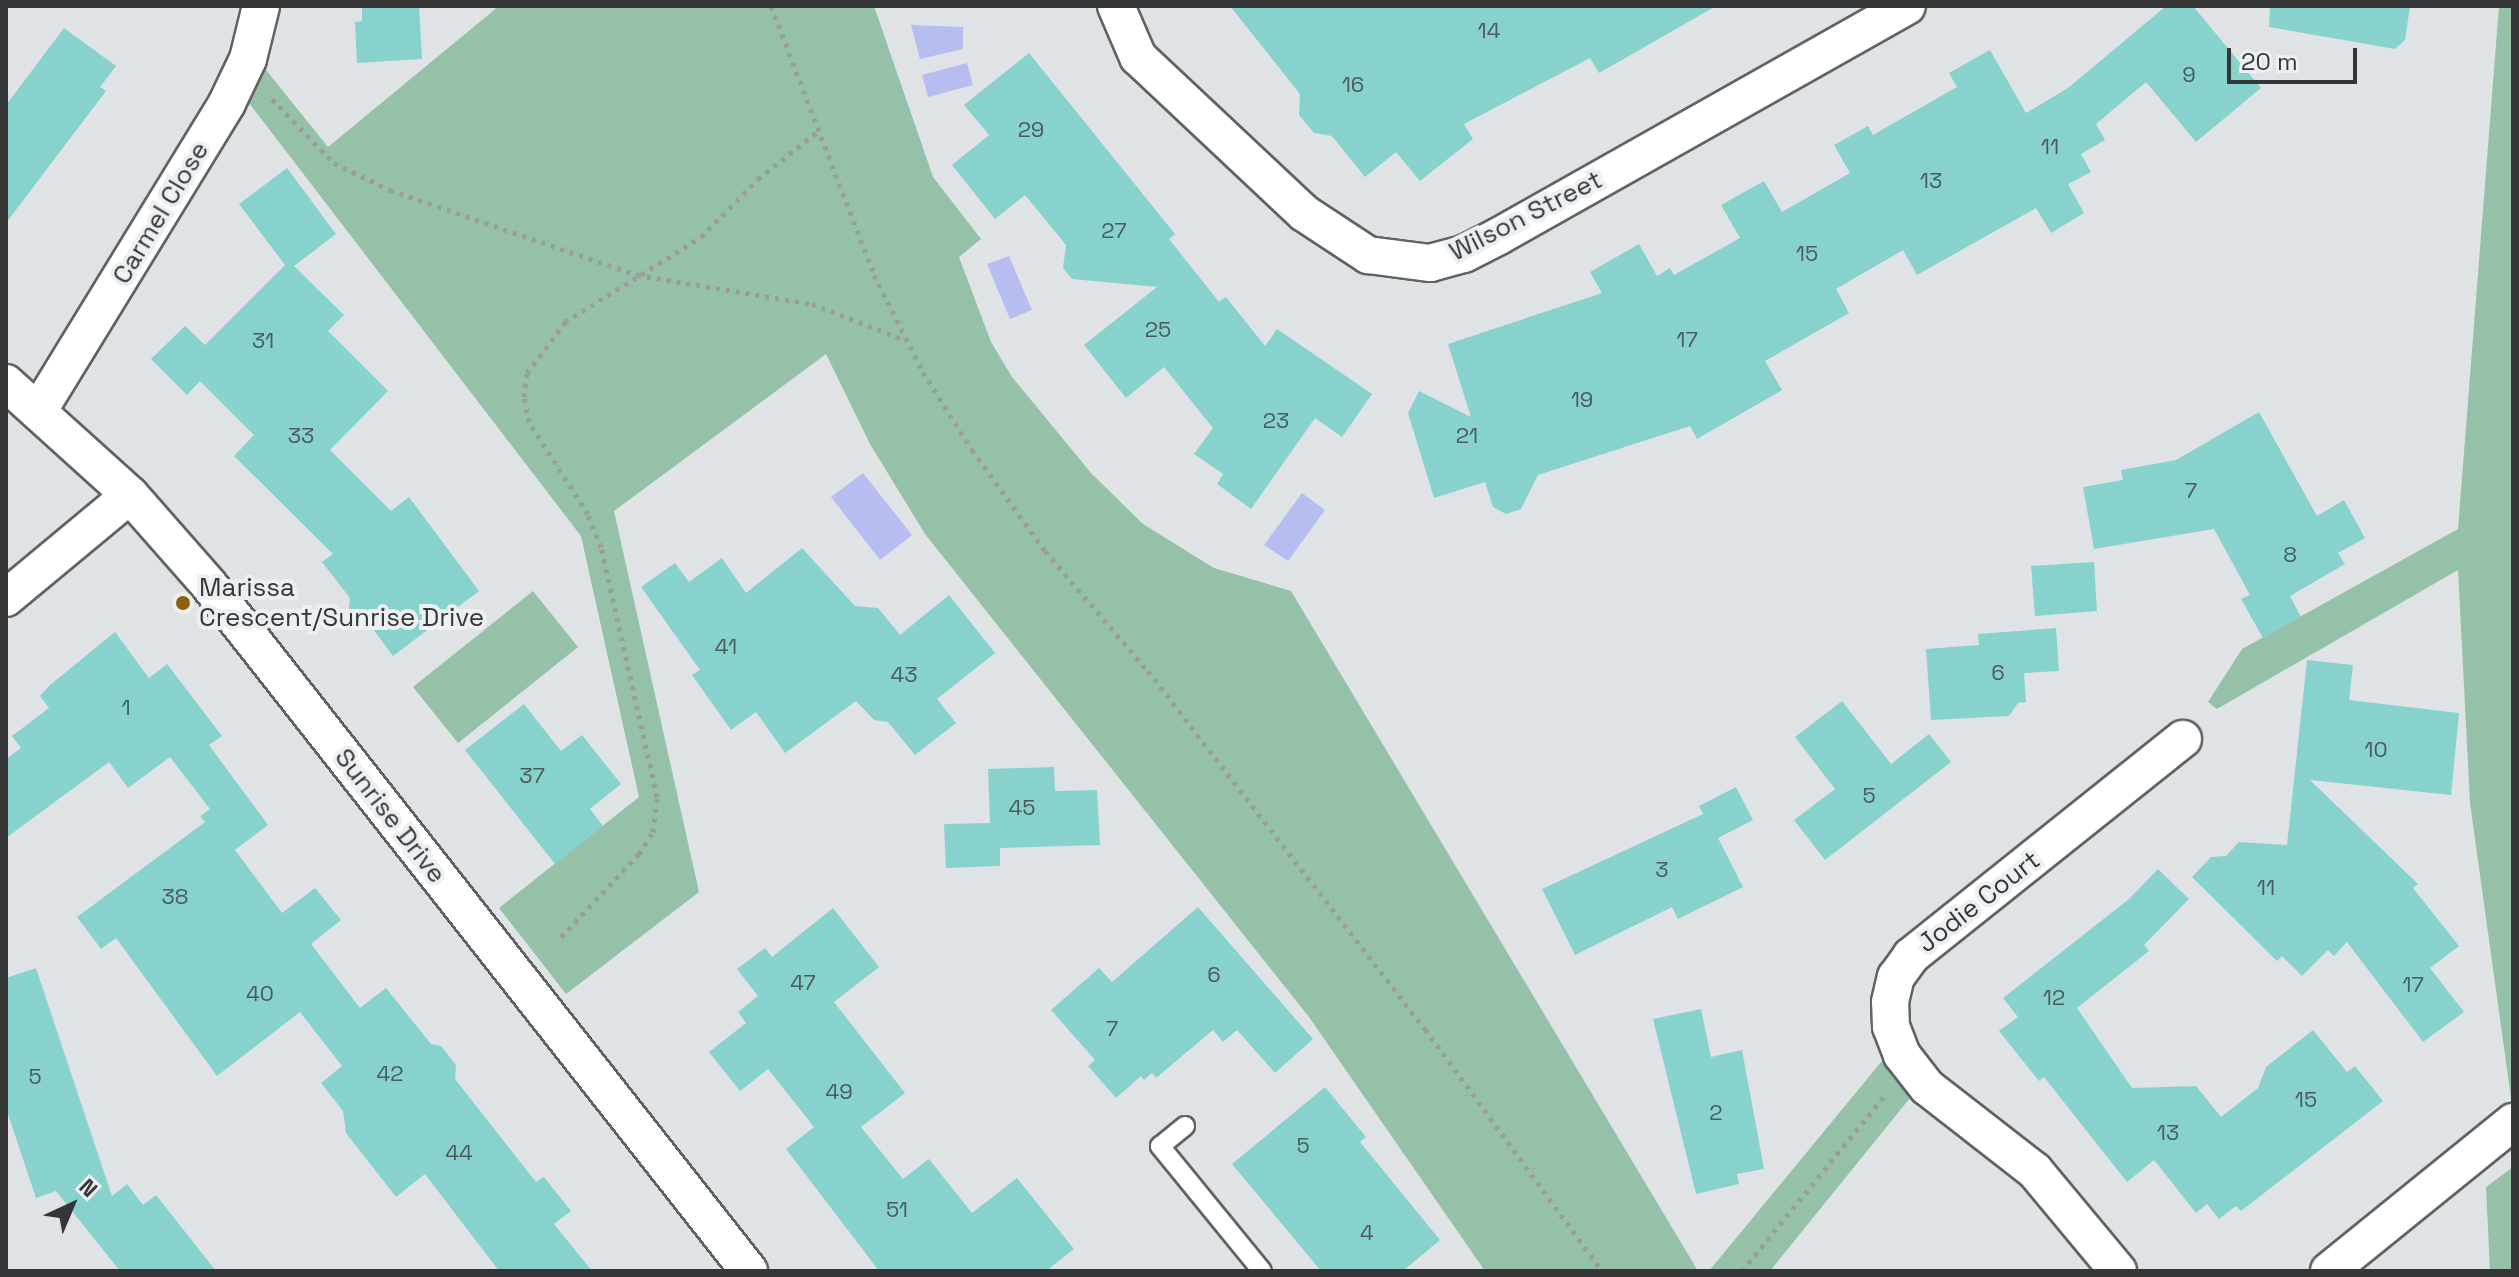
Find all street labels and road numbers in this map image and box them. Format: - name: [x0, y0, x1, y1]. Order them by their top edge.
- street label: Carmel Close: [106, 136, 216, 290]
- street label: Wilson Street: [1444, 164, 1608, 268]
- street label: Sunrise Drive: [328, 743, 452, 889]
- street label: Jodie Court: [1912, 845, 2046, 959]

